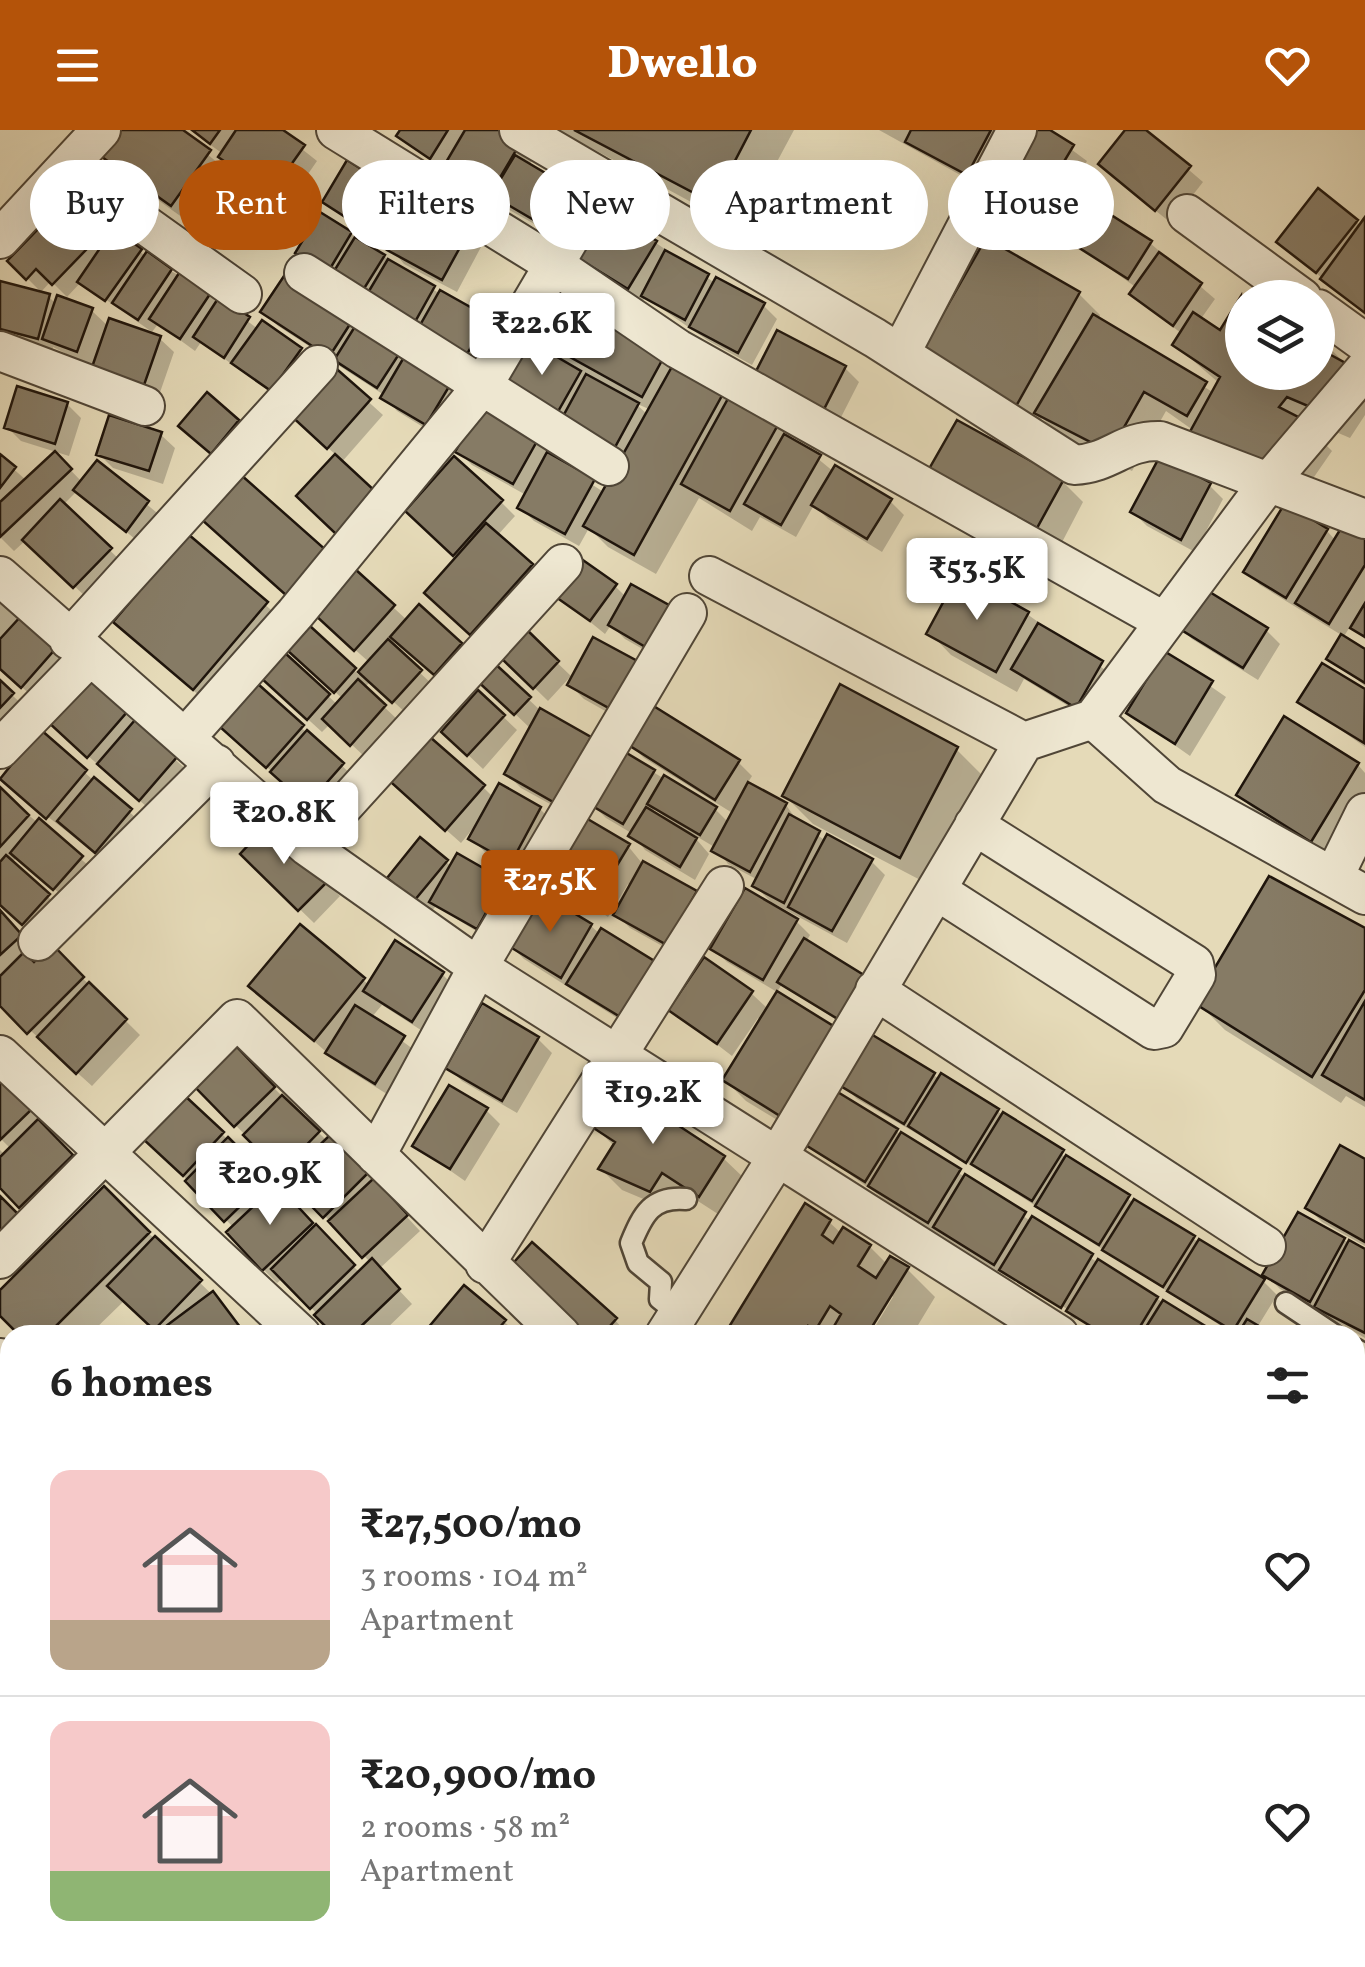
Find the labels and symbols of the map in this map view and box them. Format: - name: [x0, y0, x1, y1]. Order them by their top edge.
- pin: ₹22.6K: [461, 293, 623, 378]
- pin: ₹53.5K: [896, 538, 1058, 623]
- pin: ₹20.8K: [203, 782, 365, 867]
- pin: ₹27.5K: [469, 850, 631, 935]
- pin: ₹19.2K: [572, 1062, 734, 1147]
- pin: ₹20.9K: [189, 1143, 351, 1228]

